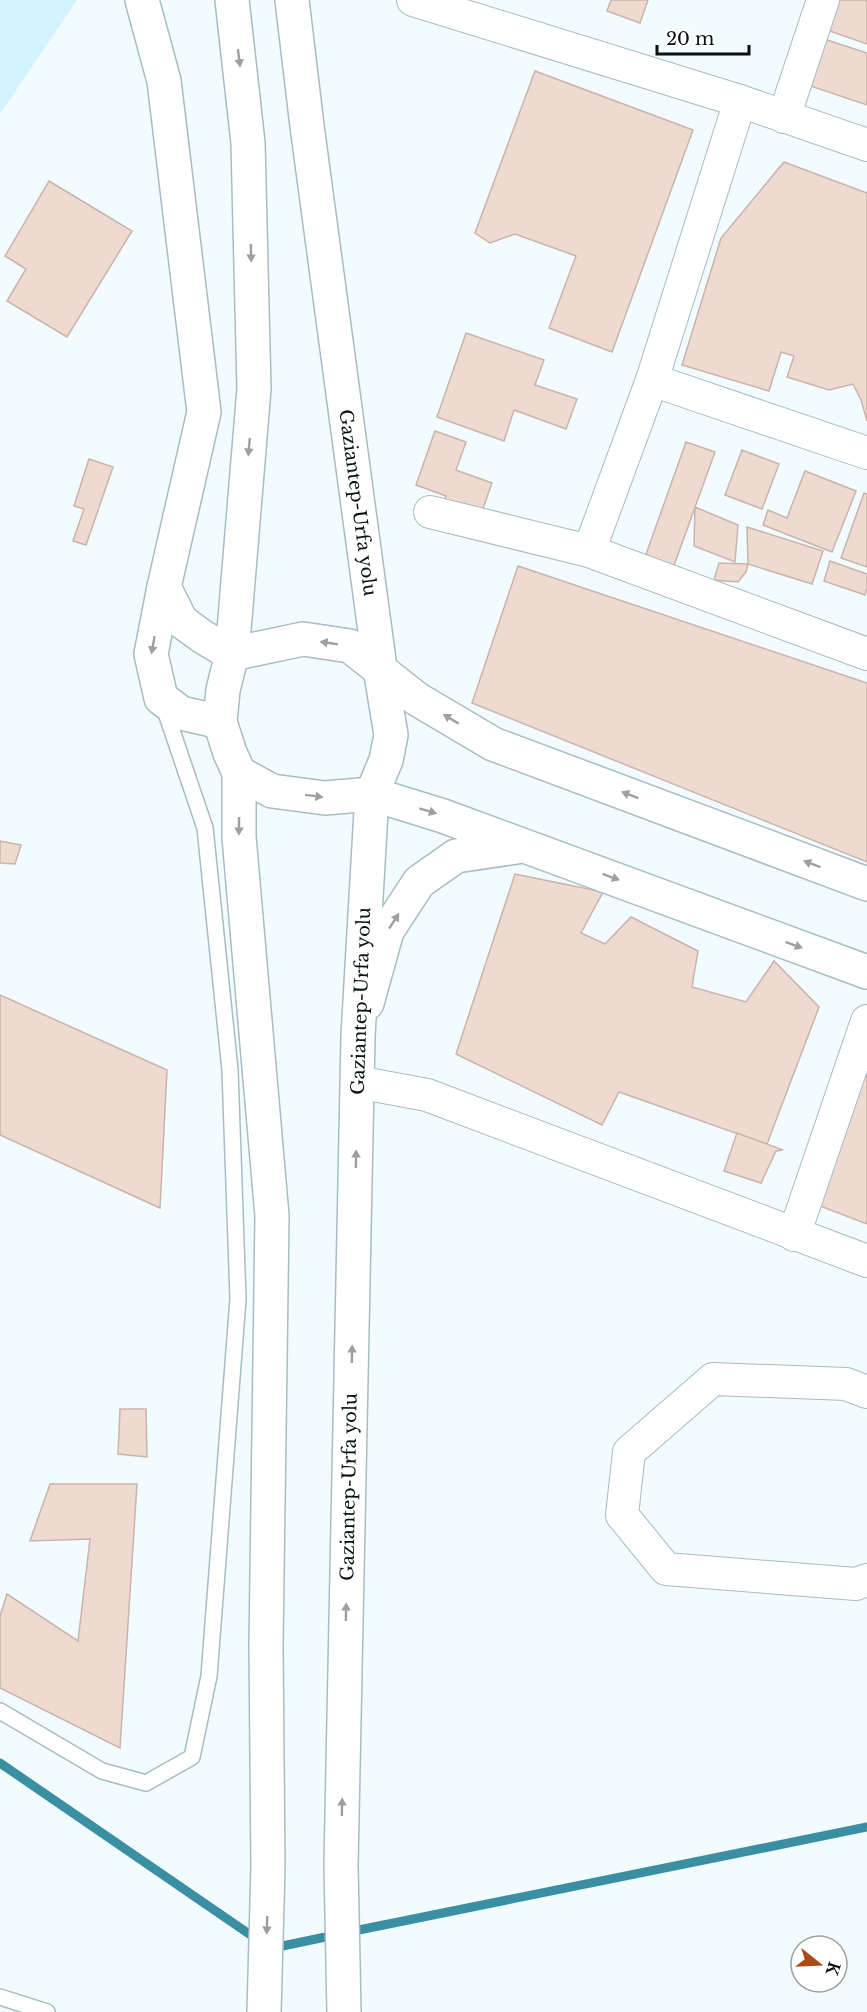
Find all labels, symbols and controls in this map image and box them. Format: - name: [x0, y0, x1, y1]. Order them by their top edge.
- scale bar: [657, 18, 748, 56]
- text: 20 m: [666, 28, 714, 50]
- one-way arrow: [234, 49, 243, 68]
- one-way arrow: [246, 243, 256, 262]
- street label: Gaziantep-Urfa yolu: [334, 408, 381, 597]
- one-way arrow: [244, 438, 254, 457]
- one-way arrow: [149, 636, 158, 655]
- one-way arrow: [319, 638, 338, 647]
- one-way arrow: [443, 713, 459, 724]
- one-way arrow: [620, 790, 638, 800]
- one-way arrow: [305, 792, 324, 801]
- one-way arrow: [419, 807, 437, 816]
- one-way arrow: [234, 816, 244, 835]
- one-way arrow: [803, 858, 821, 868]
- one-way arrow: [602, 872, 620, 882]
- street label: Gaziantep-Urfa yolu: [347, 907, 375, 1095]
- one-way arrow: [388, 912, 399, 929]
- one-way arrow: [785, 940, 803, 950]
- one-way arrow: [351, 1150, 361, 1169]
- one-way arrow: [347, 1344, 356, 1363]
- street label: Gaziantep-Urfa yolu: [336, 1393, 362, 1581]
- one-way arrow: [341, 1602, 351, 1621]
- one-way arrow: [337, 1797, 347, 1816]
- one-way arrow: [262, 1915, 271, 1934]
- north arrow: [789, 1934, 849, 1994]
- text: K: [821, 1959, 845, 1979]

